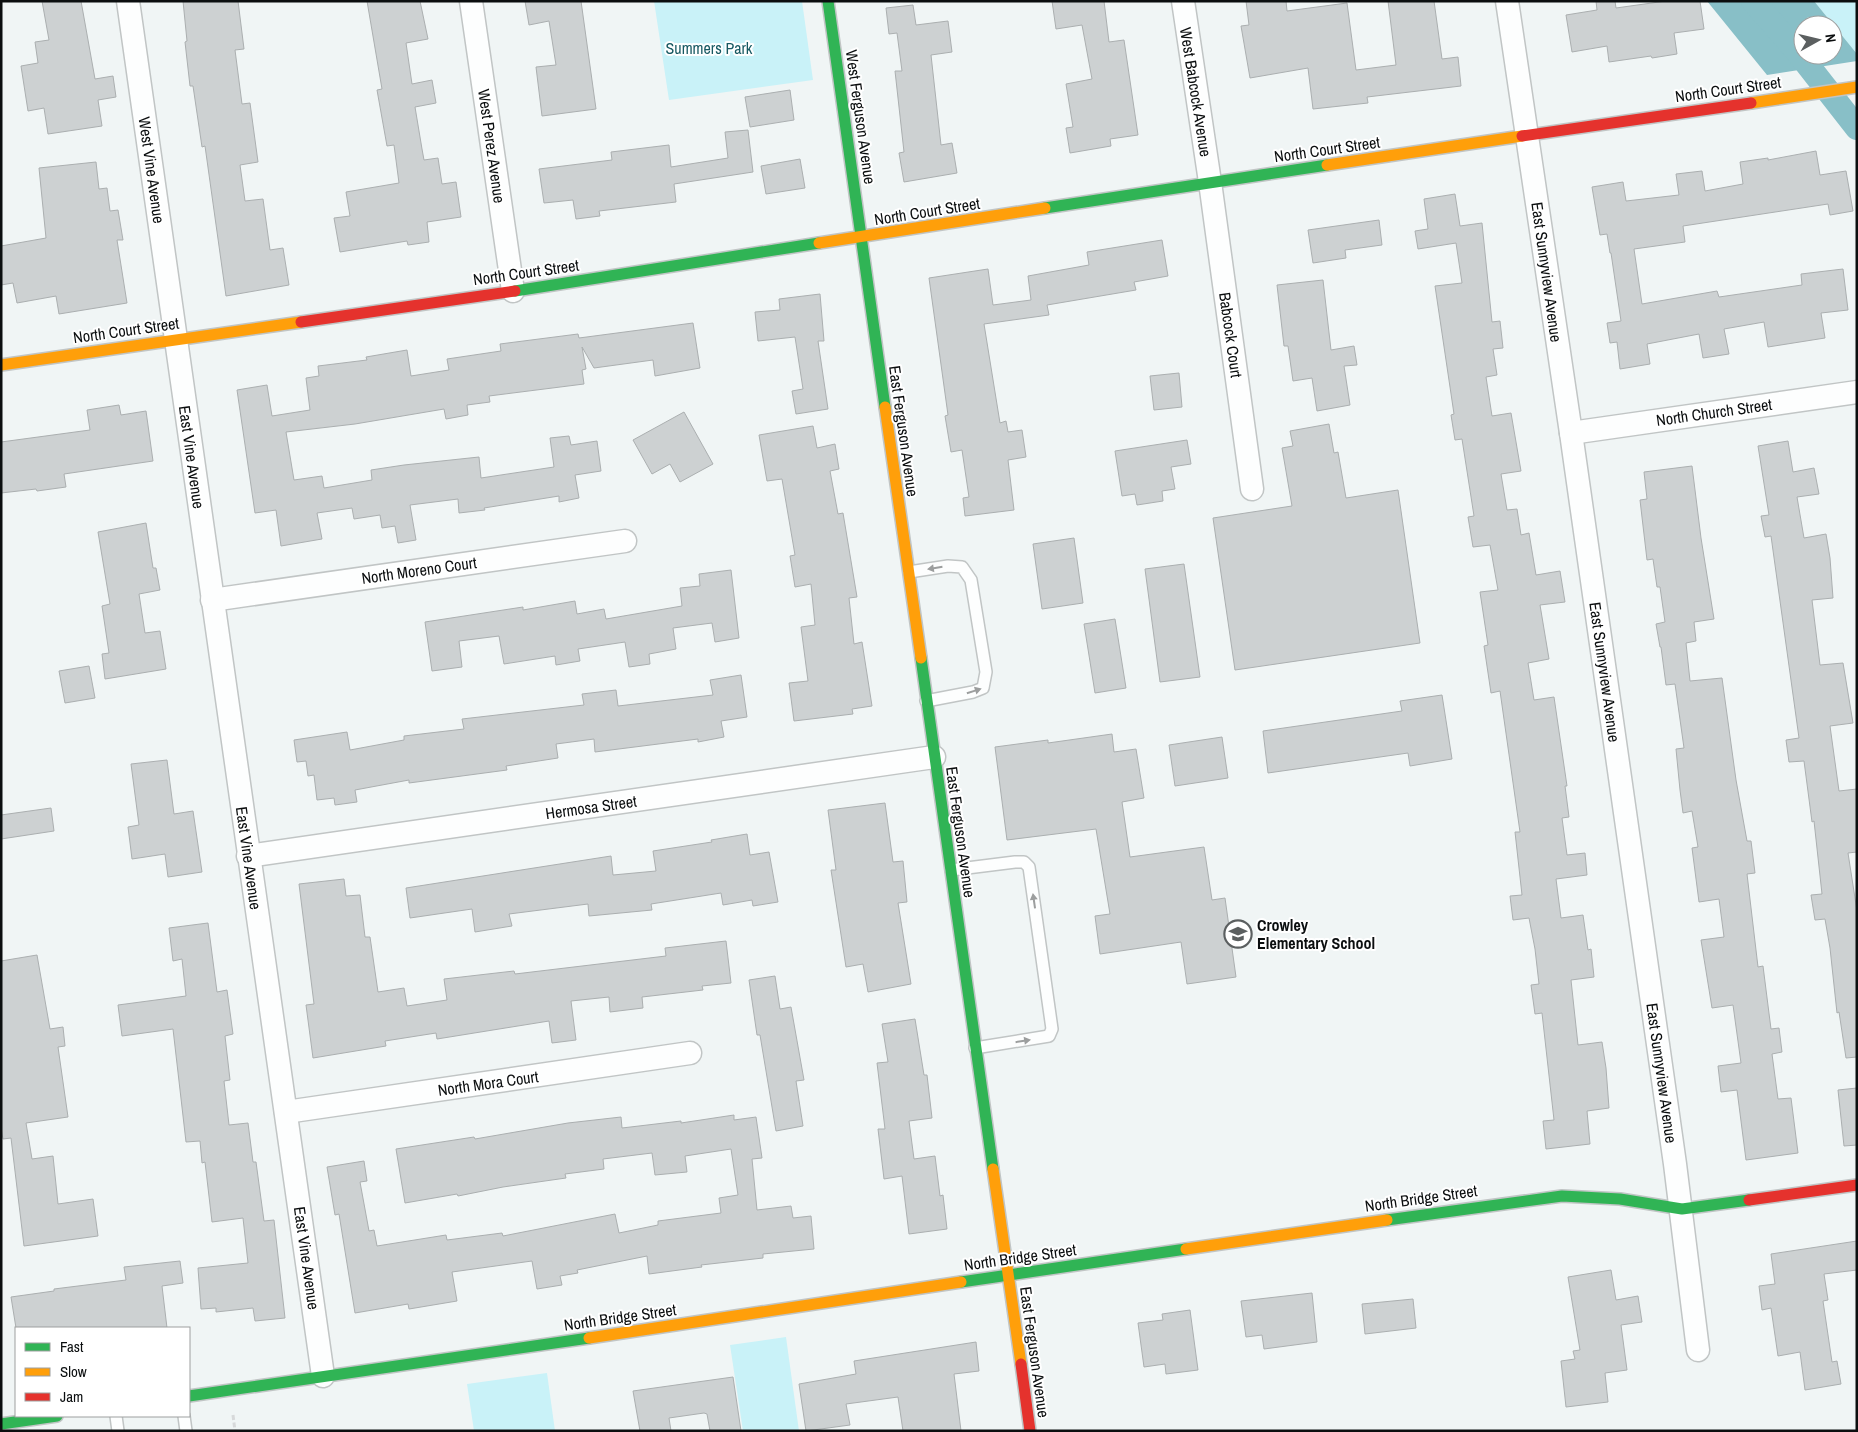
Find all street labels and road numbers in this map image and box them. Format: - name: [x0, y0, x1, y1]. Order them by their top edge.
- street label: West Babcock Avenue: [1175, 26, 1217, 158]
- street label: West Ferguson Avenue: [841, 48, 881, 186]
- street label: North Court Street: [1674, 71, 1783, 107]
- street label: West Perez Avenue: [473, 88, 511, 204]
- street label: West Vine Avenue: [134, 115, 170, 225]
- street label: North Court Street: [1273, 131, 1382, 167]
- street label: North Court Street: [873, 192, 982, 230]
- street label: East Sunnyview Avenue: [1526, 201, 1568, 343]
- street label: North Court Street: [472, 254, 581, 290]
- street label: Babcock Court: [1214, 291, 1248, 379]
- street label: North Court Street: [72, 312, 181, 348]
- street label: East Ferguson Avenue: [884, 364, 924, 498]
- street label: North Church Street: [1655, 393, 1774, 431]
- street label: East Vine Avenue: [174, 404, 210, 510]
- street label: North Moreno Court: [360, 551, 478, 589]
- street label: East Sunnyview Avenue: [1584, 601, 1626, 743]
- street label: East Ferguson Avenue: [941, 765, 981, 899]
- street label: Hermosa Street: [544, 790, 638, 824]
- street label: East Vine Avenue: [231, 805, 267, 911]
- street label: East Sunnyview Avenue: [1641, 1002, 1683, 1144]
- street label: North Mora Court: [436, 1065, 540, 1101]
- street label: North Bridge Street: [1363, 1179, 1479, 1217]
- street label: East Vine Avenue: [289, 1205, 325, 1311]
- street label: North Bridge Street: [962, 1238, 1078, 1276]
- street label: East Ferguson Avenue: [1015, 1285, 1055, 1419]
- street label: North Bridge Street: [562, 1298, 678, 1336]

